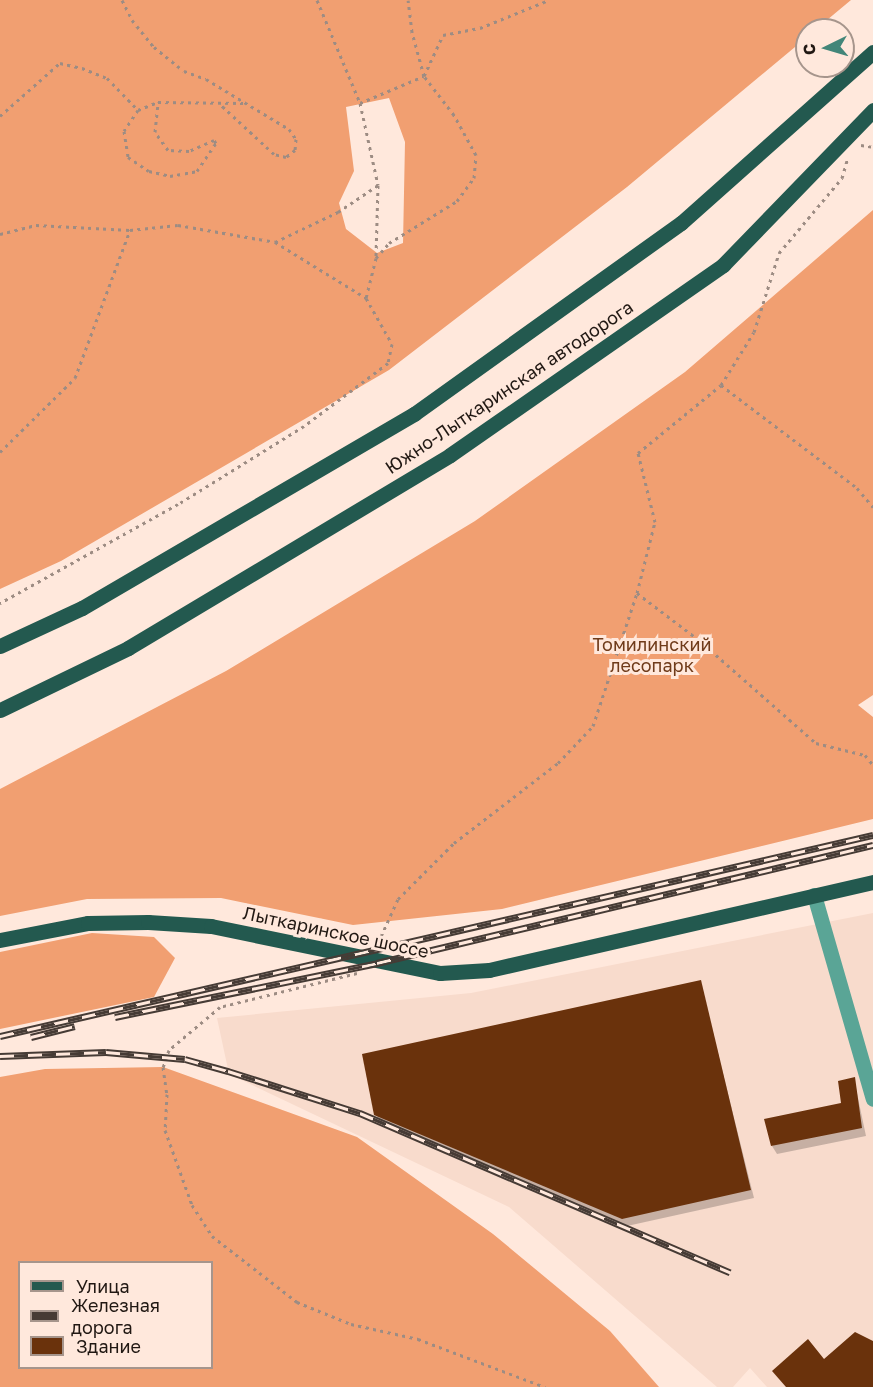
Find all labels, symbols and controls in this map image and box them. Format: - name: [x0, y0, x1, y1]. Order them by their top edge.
- north arrow: [795, 18, 855, 78]
- text: С: [799, 43, 820, 56]
- street label: Южно-Лыткаринская автодорога: [381, 296, 637, 478]
- park label: Томилинский лесопарк: [593, 634, 711, 676]
- street label: Лыткаринское шоссе: [241, 902, 431, 962]
- legend: [18, 1261, 213, 1369]
- text: Улица: [76, 1275, 130, 1297]
- text: Железная дорога: [71, 1294, 160, 1338]
- text: Здание: [76, 1335, 141, 1357]

